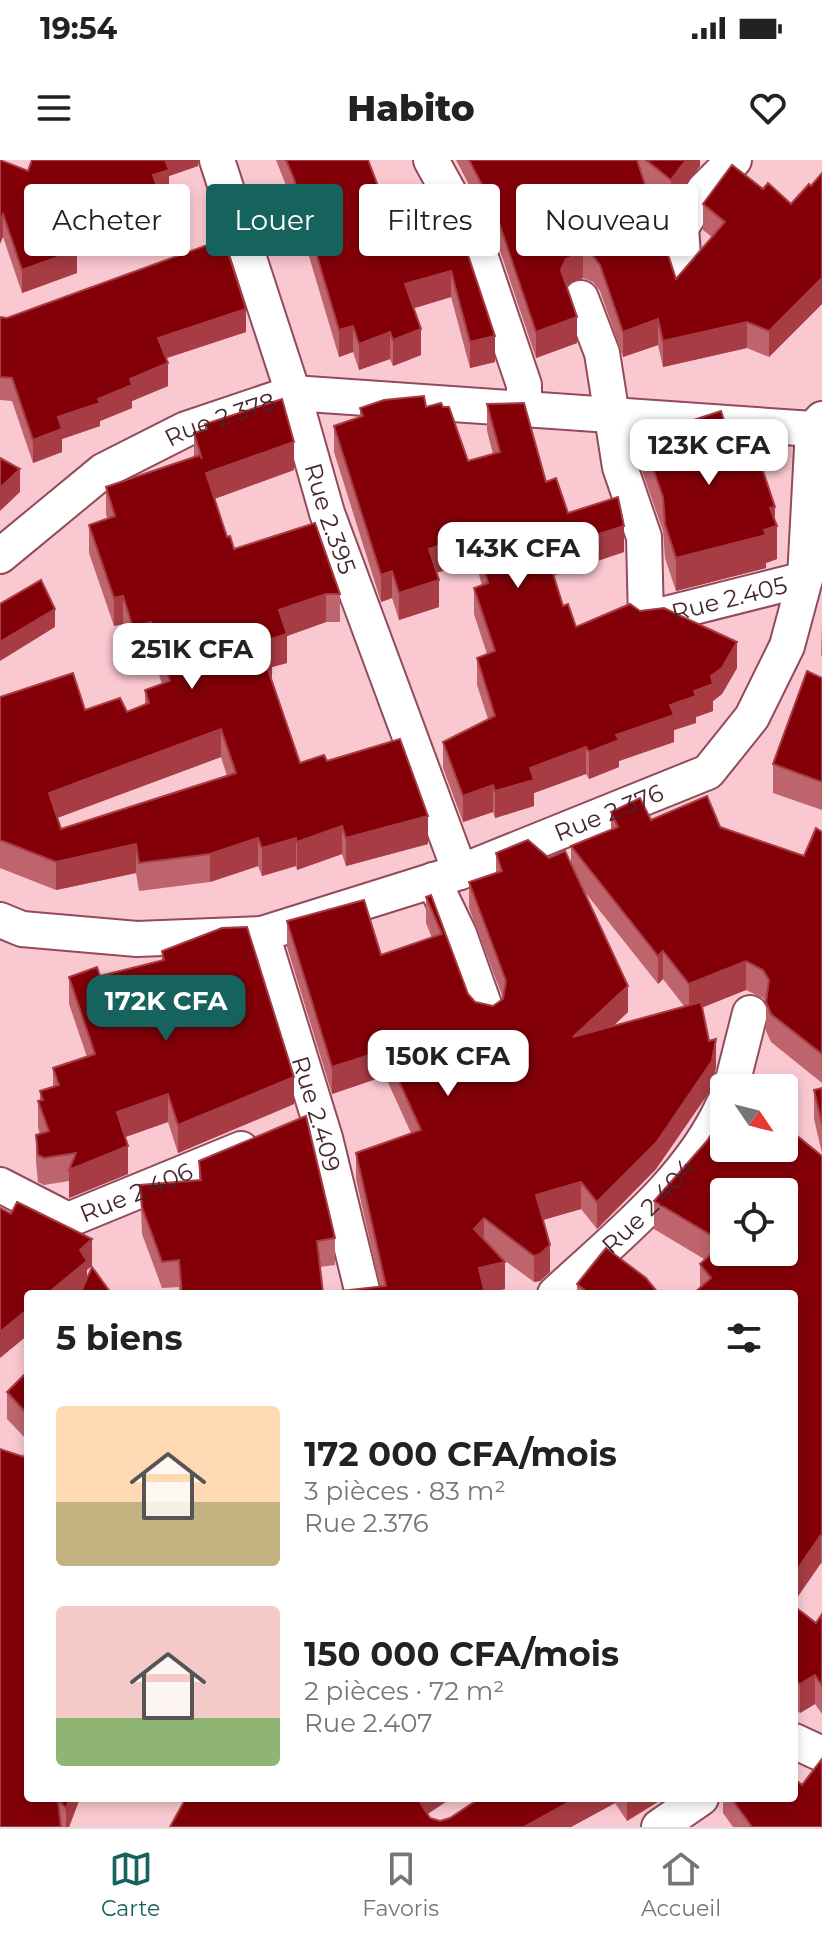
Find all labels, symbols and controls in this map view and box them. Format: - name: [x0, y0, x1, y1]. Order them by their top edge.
- text: 19:54: [40, 10, 117, 47]
- icon: menu: [32, 86, 76, 130]
- text: Habito: [347, 86, 475, 130]
- icon: heart: [746, 86, 790, 130]
- chip: Acheter: [24, 184, 190, 256]
- chip: Louer: [206, 184, 343, 256]
- chip: Filtres: [359, 184, 500, 256]
- chip: Nouveau: [516, 184, 698, 256]
- street label: Rue 2.378: [159, 386, 279, 452]
- pin: 123K CFA: [626, 419, 792, 487]
- text: 123K CFA: [648, 429, 770, 461]
- street label: Rue 2.395: [299, 460, 363, 578]
- pin: 143K CFA: [435, 522, 601, 590]
- text: 143K CFA: [456, 532, 580, 564]
- street label: Rue 2.405: [668, 570, 790, 627]
- pin: 251K CFA: [109, 623, 275, 691]
- text: 251K CFA: [131, 633, 253, 665]
- street label: Rue 2.376: [550, 777, 667, 847]
- pin: 172K CFA: [83, 975, 249, 1043]
- text: 172K CFA: [105, 985, 227, 1017]
- pin: 150K CFA: [365, 1030, 531, 1098]
- text: 150K CFA: [386, 1040, 510, 1072]
- street label: Rue 2.409: [286, 1052, 347, 1175]
- north arrow: [710, 1074, 798, 1162]
- map controls: [710, 1074, 798, 1266]
- street label: Rue 2.404: [595, 1152, 700, 1259]
- street label: Rue 2.406: [75, 1156, 197, 1228]
- button: locate: [710, 1178, 798, 1266]
- icon: filters: [722, 1316, 766, 1360]
- text: 5 biens: [56, 1317, 183, 1359]
- text: 172 000 CFA/mois: [304, 1433, 617, 1475]
- icon: home: [120, 1438, 216, 1534]
- text: 3 pièces · 83 m²: [304, 1475, 506, 1507]
- text: Rue 2.376: [304, 1507, 429, 1539]
- text: 150 000 CFA/mois: [304, 1633, 619, 1675]
- icon: home: [120, 1638, 216, 1734]
- text: 2 pièces · 72 m²: [304, 1675, 505, 1707]
- text: Rue 2.407: [304, 1707, 433, 1739]
- tab: Carte: [101, 1847, 160, 1922]
- tab: Favoris: [362, 1847, 439, 1922]
- tab: Accueil: [641, 1847, 721, 1922]

